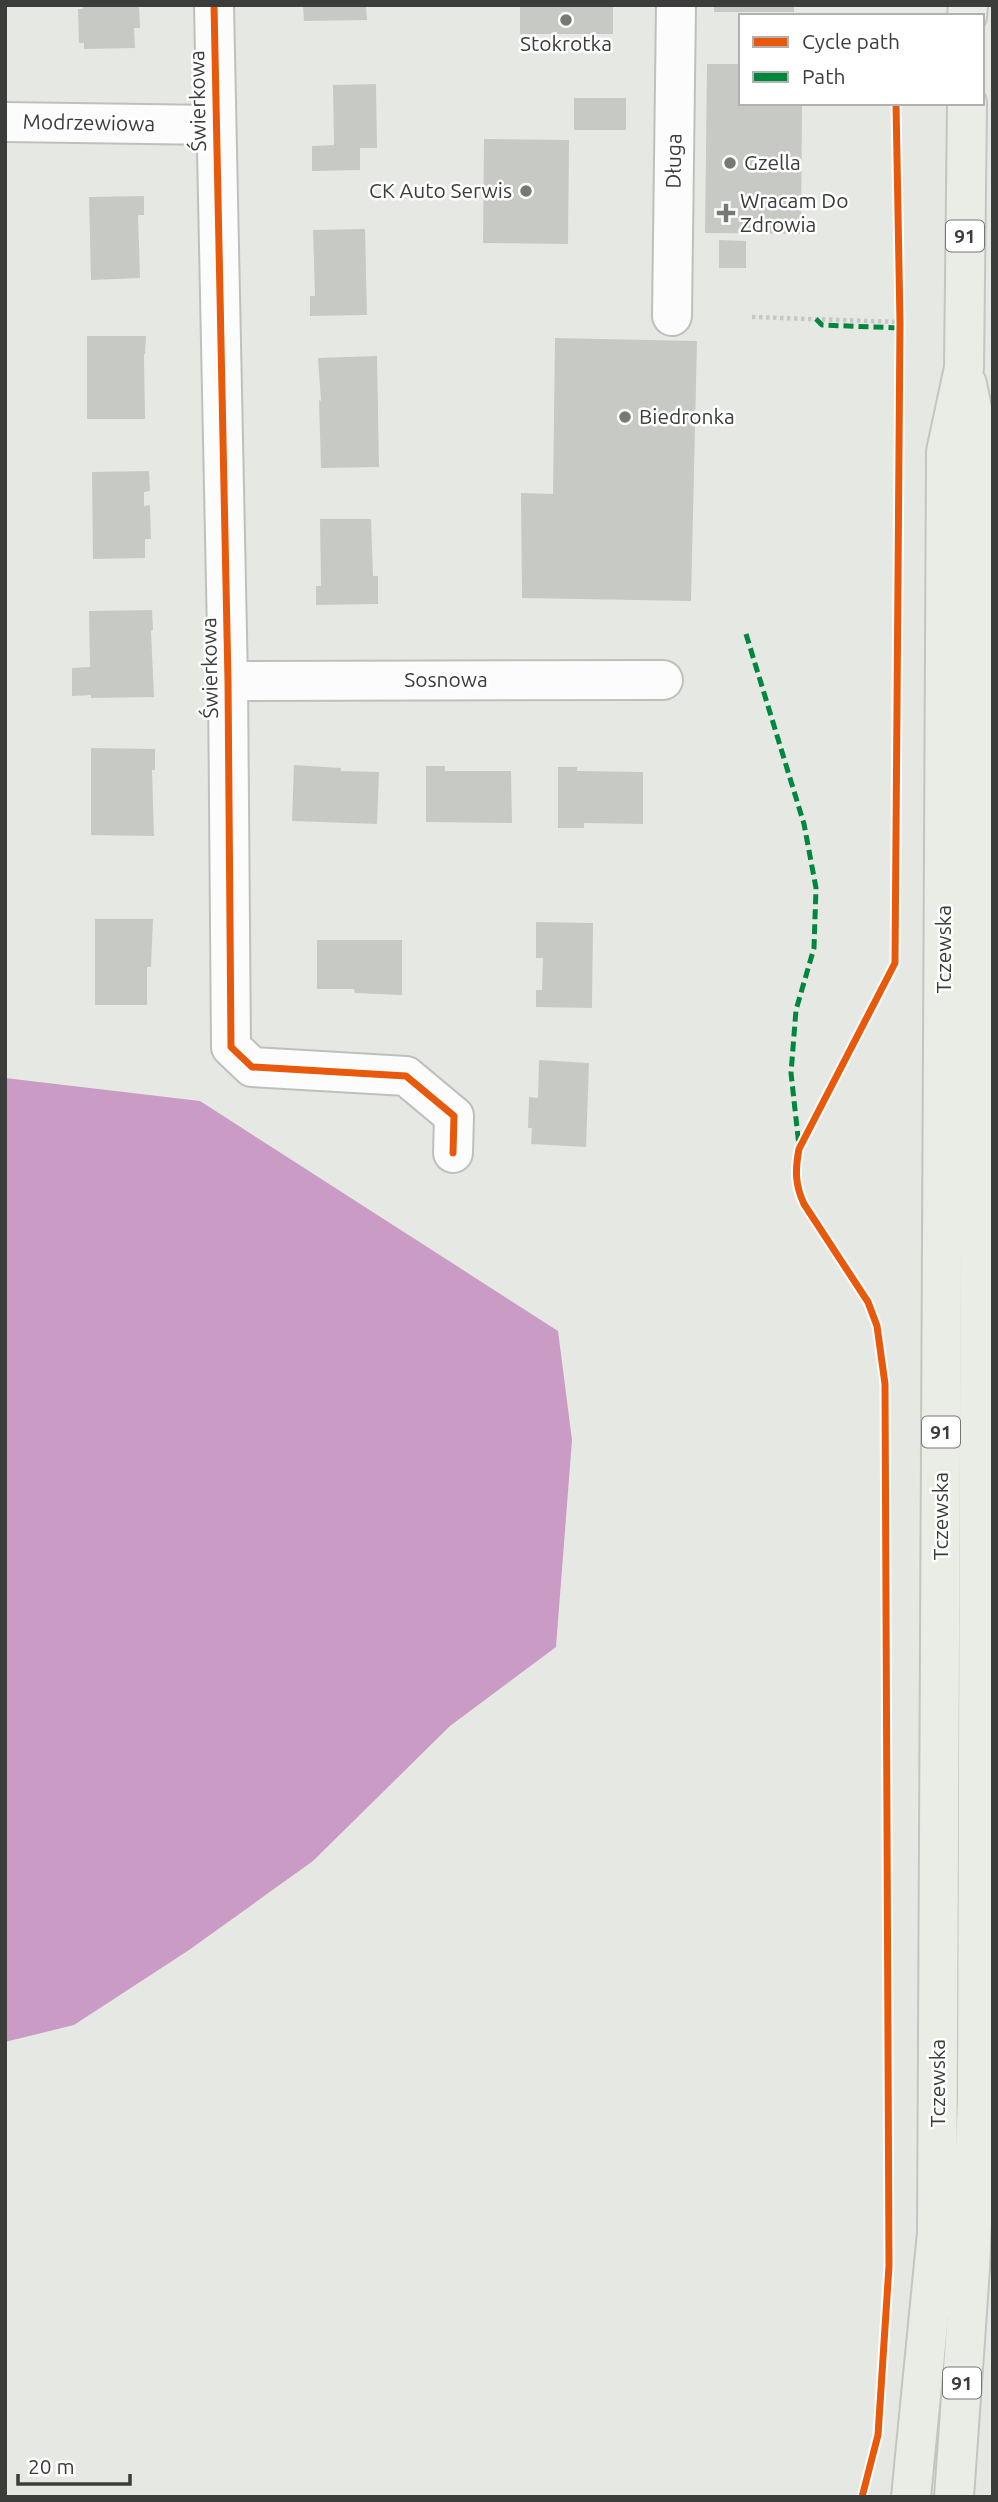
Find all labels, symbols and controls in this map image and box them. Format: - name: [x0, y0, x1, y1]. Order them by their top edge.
- marker: Stokrotka: [558, 12, 574, 28]
- legend: [739, 14, 984, 105]
- text: Cycle path: [802, 29, 900, 53]
- place label: Stokrotka: [520, 31, 612, 55]
- street label: Świerkowa: [184, 50, 210, 152]
- text: Path: [802, 64, 845, 88]
- street label: Modrzewiowa: [23, 109, 156, 135]
- street label: Długa: [661, 133, 685, 189]
- place label: Gzella: [744, 150, 801, 174]
- marker: Gzella: [722, 155, 738, 171]
- place label: CK Auto Serwis: [369, 178, 512, 202]
- marker: CK Auto Serwis: [518, 183, 534, 199]
- place label: Wracam Do Zdrowia: [740, 188, 848, 236]
- marker: Wracam Do Zdrowia: [718, 205, 734, 221]
- road number: 91: [946, 220, 984, 252]
- place label: Biedronka: [639, 404, 735, 428]
- marker: Biedronka: [617, 409, 633, 425]
- street label: Świerkowa: [196, 617, 222, 719]
- street label: Sosnowa: [404, 667, 488, 691]
- street label: Tczewska: [931, 905, 955, 993]
- road number: 91: [922, 1416, 960, 1448]
- street label: Tczewska: [928, 1472, 952, 1560]
- street label: Tczewska: [925, 2039, 949, 2127]
- road number: 91: [943, 2368, 981, 2398]
- scale bar: [18, 2442, 130, 2486]
- text: 20 m: [28, 2454, 75, 2478]

